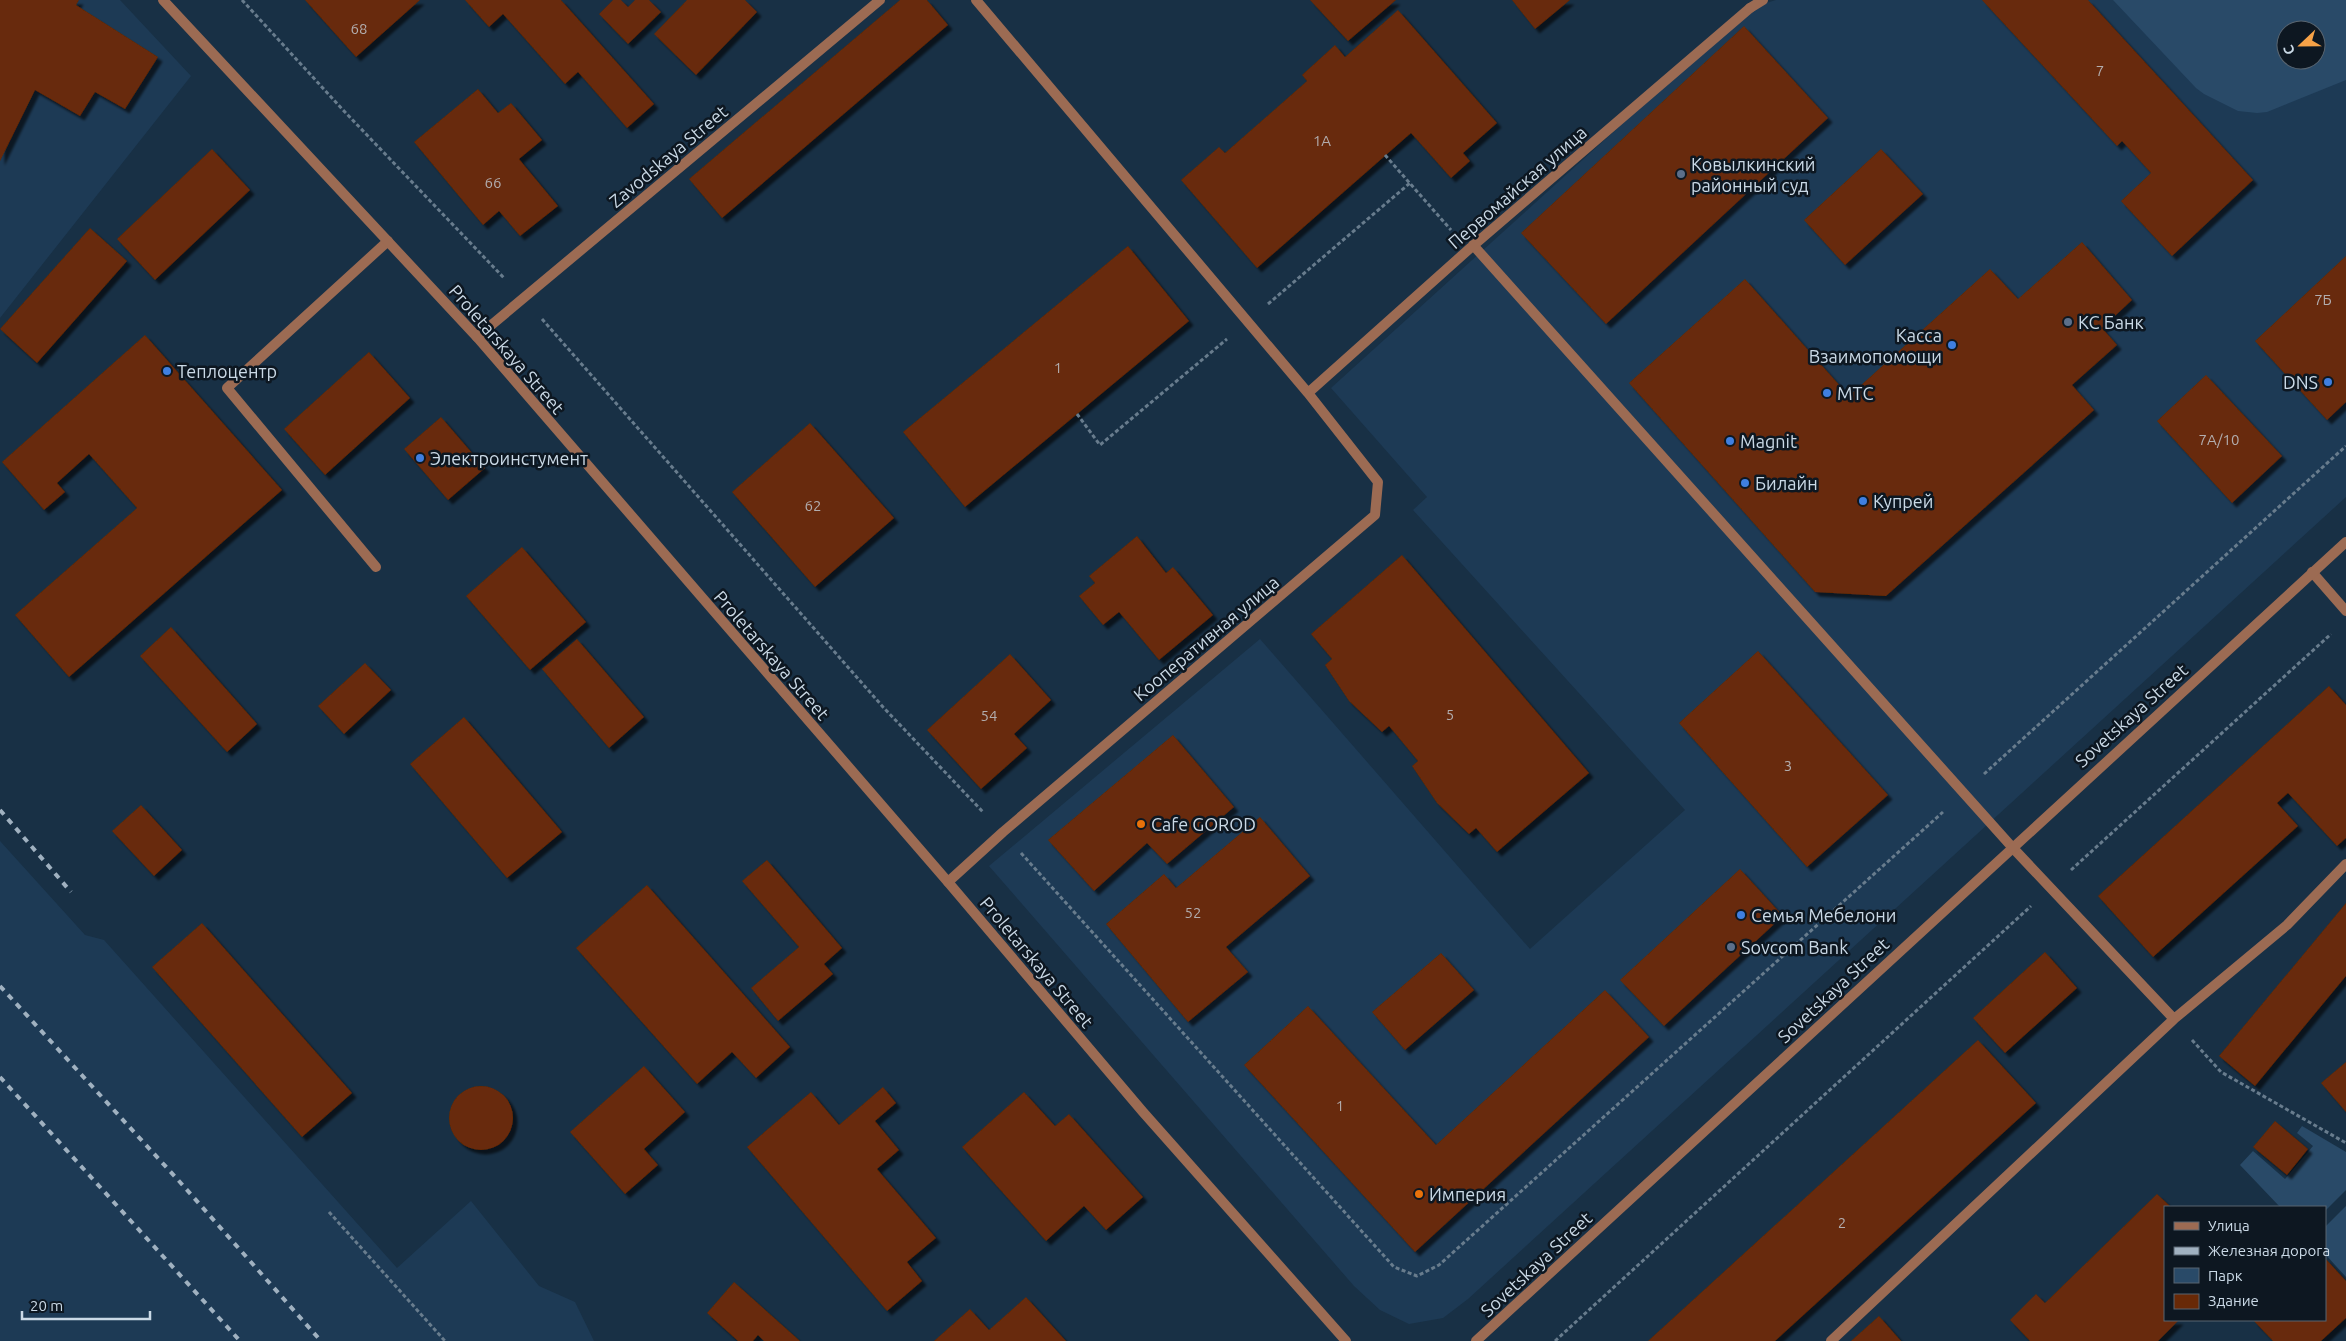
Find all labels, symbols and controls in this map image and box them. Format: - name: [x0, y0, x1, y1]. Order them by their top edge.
- house number: 68: [351, 20, 367, 37]
- north arrow: [2276, 20, 2326, 70]
- text: С: [2280, 43, 2298, 57]
- house number: 7: [2096, 62, 2104, 79]
- street label: Zavodskaya Street: [605, 101, 731, 211]
- street label: Первомайская улица: [1444, 122, 1590, 252]
- house number: 1А: [1313, 132, 1331, 149]
- place label: Ковылкинский районный суд: [1691, 154, 1816, 195]
- marker: Ковылкинский районный суд: [1675, 168, 1687, 180]
- house number: 66: [485, 174, 501, 191]
- street label: Proletarskaya Street: [446, 280, 568, 418]
- house number: 7Б: [2314, 291, 2332, 308]
- place label: КС Банк: [2078, 312, 2144, 332]
- marker: КС Банк: [2062, 316, 2074, 328]
- place label: Касса Взаимопомощи: [1809, 325, 1942, 366]
- marker: Касса Взаимопомощи: [1946, 339, 1958, 351]
- house number: 1: [1054, 359, 1062, 376]
- place label: Теплоцентр: [177, 361, 277, 381]
- marker: Теплоцентр: [161, 365, 173, 377]
- place label: DNS: [2283, 372, 2318, 392]
- marker: DNS: [2322, 376, 2334, 388]
- place label: МТС: [1837, 383, 1873, 403]
- marker: МТС: [1821, 387, 1833, 399]
- place label: Magnit: [1740, 431, 1797, 451]
- house number: 7А/10: [2199, 431, 2239, 448]
- marker: Magnit: [1724, 435, 1736, 447]
- place label: Электроинстумент: [430, 448, 588, 468]
- marker: Электроинстумент: [414, 452, 426, 464]
- place label: Билайн: [1755, 473, 1818, 493]
- marker: Билайн: [1739, 477, 1751, 489]
- place label: Купрей: [1873, 491, 1933, 511]
- marker: Купрей: [1857, 495, 1869, 507]
- house number: 62: [805, 497, 821, 514]
- street label: Кооперативная улица: [1129, 571, 1283, 705]
- street label: Proletarskaya Street: [711, 586, 833, 724]
- street label: Sovetskaya Street: [2071, 659, 2191, 771]
- house number: 5: [1446, 706, 1454, 723]
- house number: 54: [981, 707, 997, 724]
- house number: 3: [1784, 757, 1792, 774]
- place label: Cafe GOROD: [1151, 814, 1256, 834]
- marker: Cafe GOROD: [1135, 818, 1147, 830]
- street label: Proletarskaya Street: [977, 893, 1097, 1031]
- house number: 52: [1185, 904, 1201, 921]
- place label: Семья Мебелони: [1751, 905, 1896, 925]
- marker: Семья Мебелони: [1735, 909, 1747, 921]
- street label: Sovetskaya Street: [1773, 934, 1893, 1046]
- place label: Sovcom Bank: [1741, 937, 1848, 957]
- marker: Sovcom Bank: [1725, 941, 1737, 953]
- house number: 1: [1336, 1097, 1344, 1114]
- place label: Империя: [1429, 1184, 1506, 1204]
- marker: Империя: [1413, 1188, 1425, 1200]
- legend: [2164, 1206, 2326, 1321]
- street label: Sovetskaya Street: [1476, 1208, 1596, 1320]
- house number: 2: [1838, 1214, 1846, 1231]
- text: Улица: [2208, 1217, 2250, 1234]
- text: Железная дорога: [2208, 1242, 2330, 1259]
- text: Парк: [2208, 1267, 2243, 1284]
- scale bar: [22, 1288, 150, 1320]
- text: Здание: [2208, 1292, 2259, 1309]
- text: 20 m: [30, 1297, 63, 1314]

